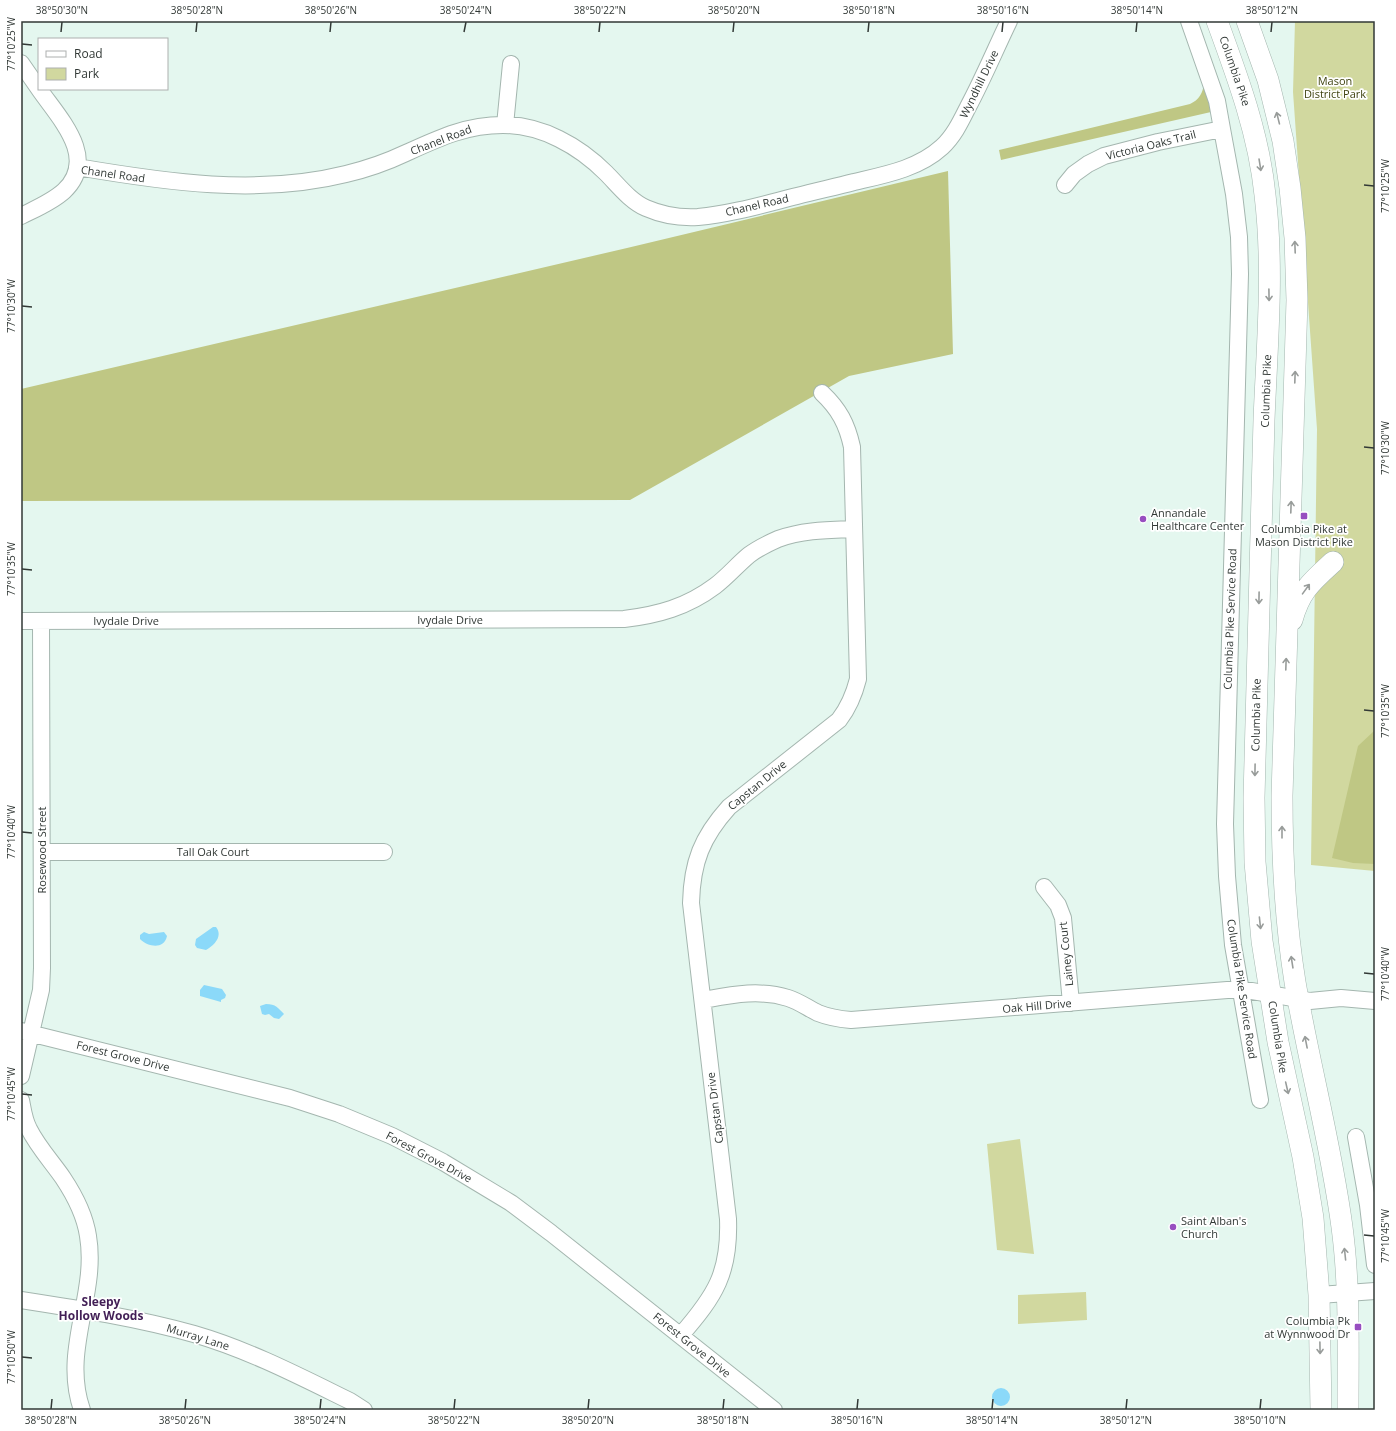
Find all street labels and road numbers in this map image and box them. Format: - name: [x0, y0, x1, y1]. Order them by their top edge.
- street label: Columbia Pike: [1216, 34, 1254, 108]
- street label: Wyndhill Drive: [956, 47, 1002, 120]
- street label: Chanel Road: [408, 121, 474, 158]
- street label: Victoria Oaks Trail: [1104, 126, 1197, 163]
- street label: Chanel Road: [80, 162, 146, 185]
- street label: Chanel Road: [724, 190, 790, 219]
- street label: Columbia Pike: [1257, 354, 1274, 428]
- street label: Columbia Pike Service Road: [1220, 548, 1239, 690]
- street label: Ivydale Drive: [417, 612, 483, 627]
- street label: Ivydale Drive: [93, 613, 159, 628]
- street label: Columbia Pike: [1247, 678, 1264, 752]
- street label: Capstan Drive: [724, 756, 789, 813]
- street label: Rosewood Street: [34, 806, 49, 893]
- street label: Tall Oak Court: [177, 844, 249, 859]
- street label: Columbia Pike Service Road: [1224, 918, 1261, 1060]
- street label: Lainey Court: [1055, 921, 1076, 987]
- street label: Oak Hill Drive: [1002, 995, 1072, 1016]
- street label: Columbia Pike: [1265, 1000, 1292, 1074]
- street label: Forest Grove Drive: [75, 1037, 171, 1074]
- street label: Capstan Drive: [703, 1072, 726, 1144]
- street label: Forest Grove Drive: [384, 1128, 475, 1186]
- street label: Forest Grove Drive: [650, 1309, 734, 1381]
- street label: Murray Lane: [165, 1320, 231, 1353]

